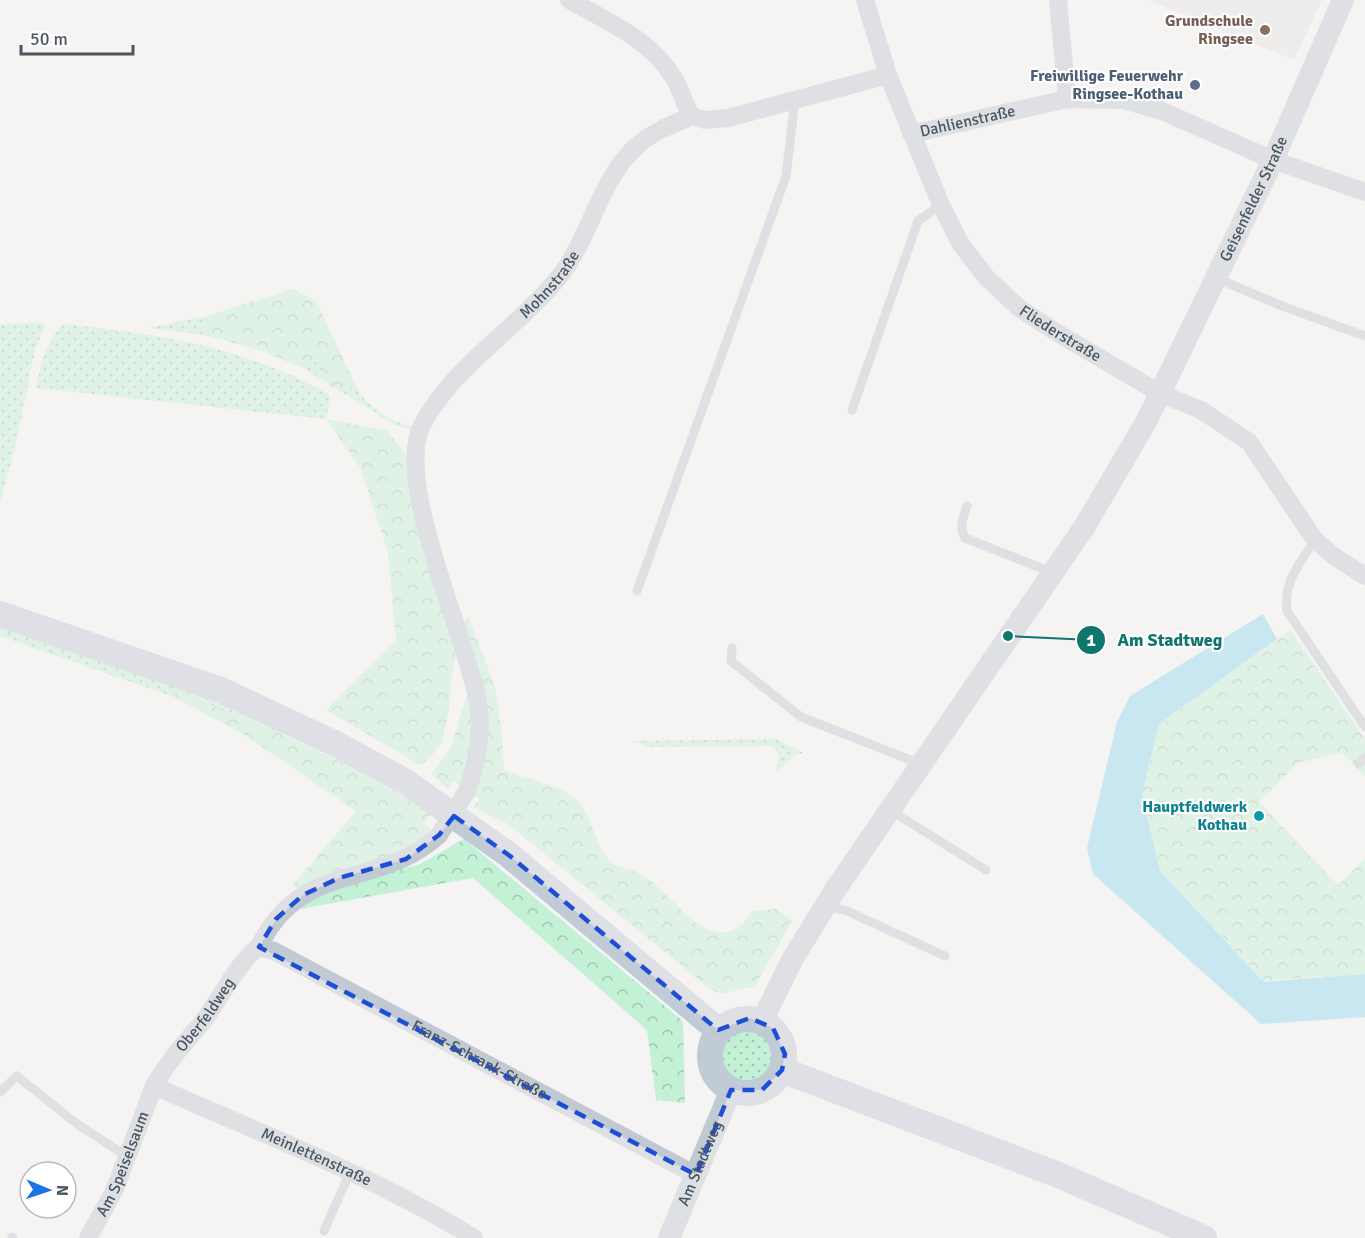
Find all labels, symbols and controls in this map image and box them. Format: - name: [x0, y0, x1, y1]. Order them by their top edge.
- place label: Grundschule Ringsee: [1165, 11, 1253, 49]
- scale bar: [21, 18, 134, 56]
- marker: Grundschule Ringsee: [1258, 23, 1272, 37]
- text: 50 m: [30, 28, 68, 50]
- place label: Freiwillige Feuerwehr Ringsee-Kothau: [1030, 66, 1184, 104]
- marker: Freiwillige Feuerwehr Ringsee-Kothau: [1188, 78, 1202, 92]
- street label: Dahlienstraße: [918, 101, 1017, 142]
- street label: Geisenfelder Straße: [1215, 133, 1292, 265]
- street label: Mohnstraße: [515, 247, 584, 323]
- street label: Fliederstraße: [1016, 301, 1105, 366]
- callout: Am Stadtweg: [1076, 622, 1234, 658]
- text: 1: [1086, 629, 1096, 651]
- text: Am Stadtweg: [1118, 629, 1223, 651]
- place label: Hauptfeldwerk Kothau: [1142, 797, 1248, 835]
- marker: Hauptfeldwerk Kothau: [1252, 809, 1266, 823]
- street label: Oberfeldweg: [171, 974, 239, 1056]
- street label: Franz-Schrank-Straße: [408, 1016, 551, 1104]
- street label: Am Speiselsaum: [92, 1109, 153, 1220]
- street label: Am Stadtweg: [674, 1118, 727, 1209]
- street label: Meinlettenstraße: [258, 1123, 375, 1191]
- north arrow: [18, 1160, 78, 1220]
- text: N: [52, 1185, 72, 1196]

